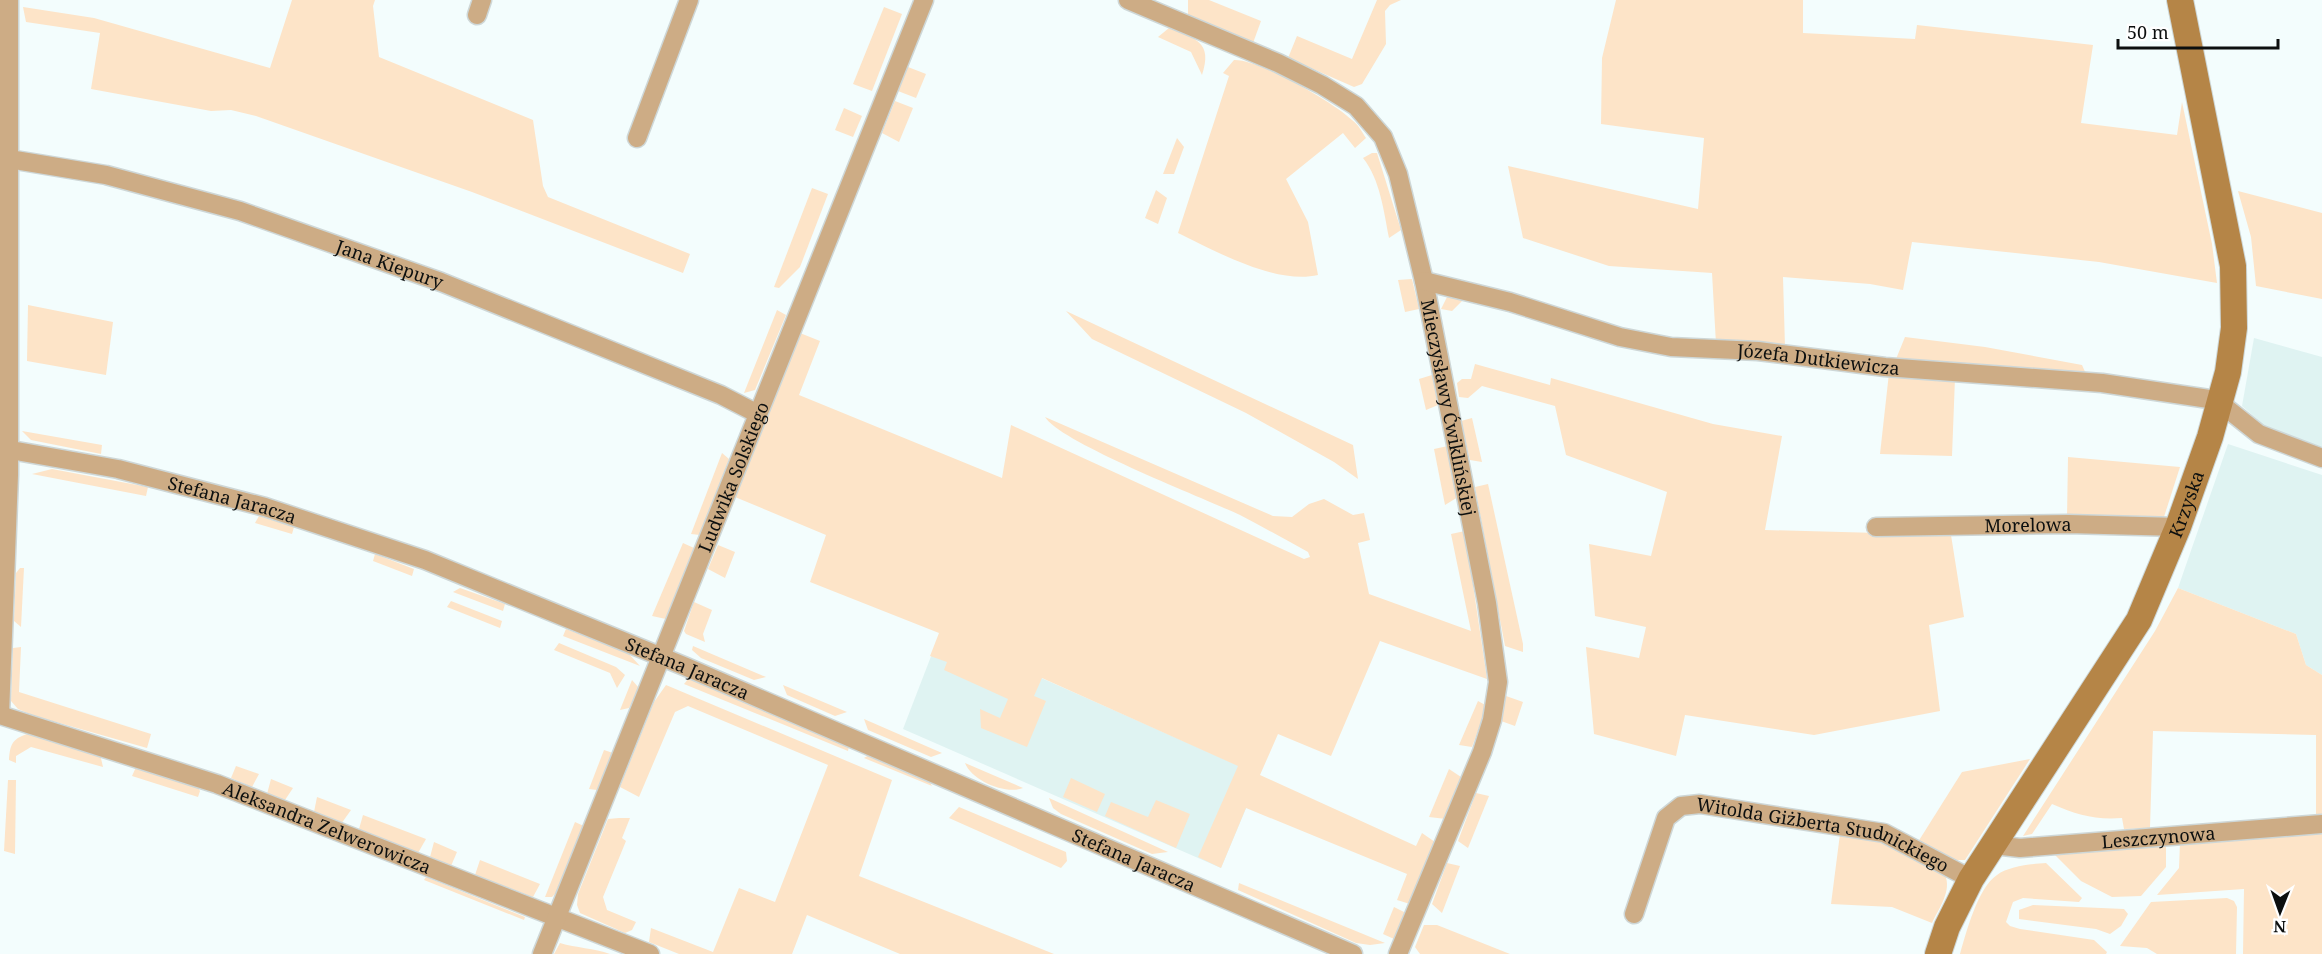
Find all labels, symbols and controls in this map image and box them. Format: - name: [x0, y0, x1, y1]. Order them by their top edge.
- scale bar: [2118, 12, 2278, 50]
- text: 50 m: [2127, 20, 2169, 44]
- street label: Jana Kiepury: [332, 234, 448, 294]
- street label: Mieczysławy Ćwiklińskiej: [1416, 297, 1482, 518]
- street label: Józefa Dutkiewicza: [1736, 338, 1901, 380]
- street label: Ludwika Solskiego: [692, 398, 774, 556]
- street label: Krzyska: [2163, 467, 2209, 541]
- street label: Stefana Jaracza: [165, 470, 299, 529]
- street label: Morelowa: [1984, 512, 2072, 537]
- street label: Stefana Jaracza: [622, 631, 753, 705]
- street label: Aleksandra Zelwerowicza: [219, 776, 435, 879]
- street label: Witolda Giżberta Studnickiego: [1695, 792, 1953, 877]
- street label: Leszczynowa: [2101, 821, 2216, 853]
- street label: Stefana Jaracza: [1069, 823, 1199, 897]
- north arrow: [2250, 882, 2310, 942]
- text: N: [2273, 916, 2286, 938]

